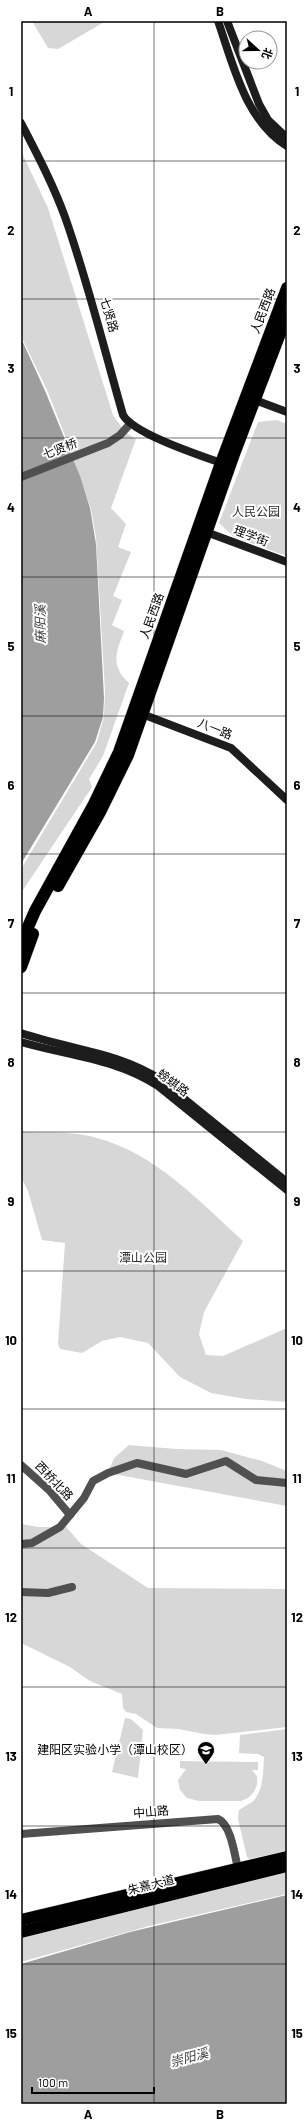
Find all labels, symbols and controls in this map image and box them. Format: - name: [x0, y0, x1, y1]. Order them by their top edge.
- text: A: [84, 3, 93, 19]
- text: B: [216, 3, 224, 19]
- north arrow: [238, 30, 278, 70]
- text: 北: [260, 46, 276, 61]
- text: 1: [9, 83, 13, 99]
- text: 1: [295, 83, 299, 99]
- text: 2: [7, 222, 15, 238]
- text: 2: [293, 222, 301, 238]
- street label: 人民西路: [247, 286, 277, 336]
- street label: 七贤路: [98, 295, 122, 334]
- text: 3: [7, 360, 15, 376]
- text: 3: [293, 360, 301, 376]
- street label: 七贤桥: [40, 435, 79, 461]
- text: 4: [7, 499, 15, 515]
- text: 4: [293, 499, 301, 515]
- park label: 人民公园: [232, 504, 280, 518]
- street label: 理学街: [232, 522, 271, 548]
- street label: 人民西路: [136, 591, 166, 641]
- water label: 麻阳溪: [32, 602, 48, 644]
- text: 5: [7, 638, 15, 654]
- text: 5: [293, 638, 301, 654]
- street label: 八一路: [196, 715, 235, 741]
- text: 6: [8, 777, 15, 793]
- text: 6: [294, 777, 301, 793]
- text: 7: [8, 915, 15, 931]
- text: 7: [294, 915, 301, 931]
- text: 8: [7, 1054, 15, 1070]
- text: 8: [293, 1054, 301, 1070]
- street label: 螃蜞路: [155, 1066, 192, 1099]
- text: 9: [8, 1193, 15, 1209]
- text: 9: [294, 1193, 301, 1209]
- park label: 潭山公园: [119, 1250, 167, 1264]
- text: 10: [5, 1332, 17, 1348]
- text: 10: [291, 1332, 303, 1348]
- street label: 西桥北路: [33, 1458, 76, 1502]
- text: 11: [6, 1470, 16, 1486]
- text: 11: [292, 1470, 302, 1486]
- text: 12: [5, 1609, 17, 1625]
- text: 12: [291, 1609, 303, 1625]
- school or university icon: 建阳区实验小学（潭山校区）: [196, 1740, 216, 1765]
- place label: 建阳区实验小学（潭山校区）: [37, 1742, 193, 1756]
- text: 13: [5, 1748, 17, 1764]
- text: 13: [291, 1748, 303, 1764]
- street label: 中山路: [132, 1802, 169, 1820]
- street label: 朱熹大道: [126, 1871, 176, 1897]
- text: 14: [5, 1886, 17, 1902]
- text: 14: [291, 1886, 303, 1902]
- text: 15: [5, 2025, 17, 2041]
- text: 15: [291, 2025, 303, 2041]
- water label: 崇阳溪: [168, 2044, 212, 2070]
- scale bar: [32, 2069, 154, 2095]
- text: 100 m: [38, 2075, 68, 2089]
- text: A: [84, 2106, 93, 2122]
- text: B: [216, 2106, 224, 2122]

